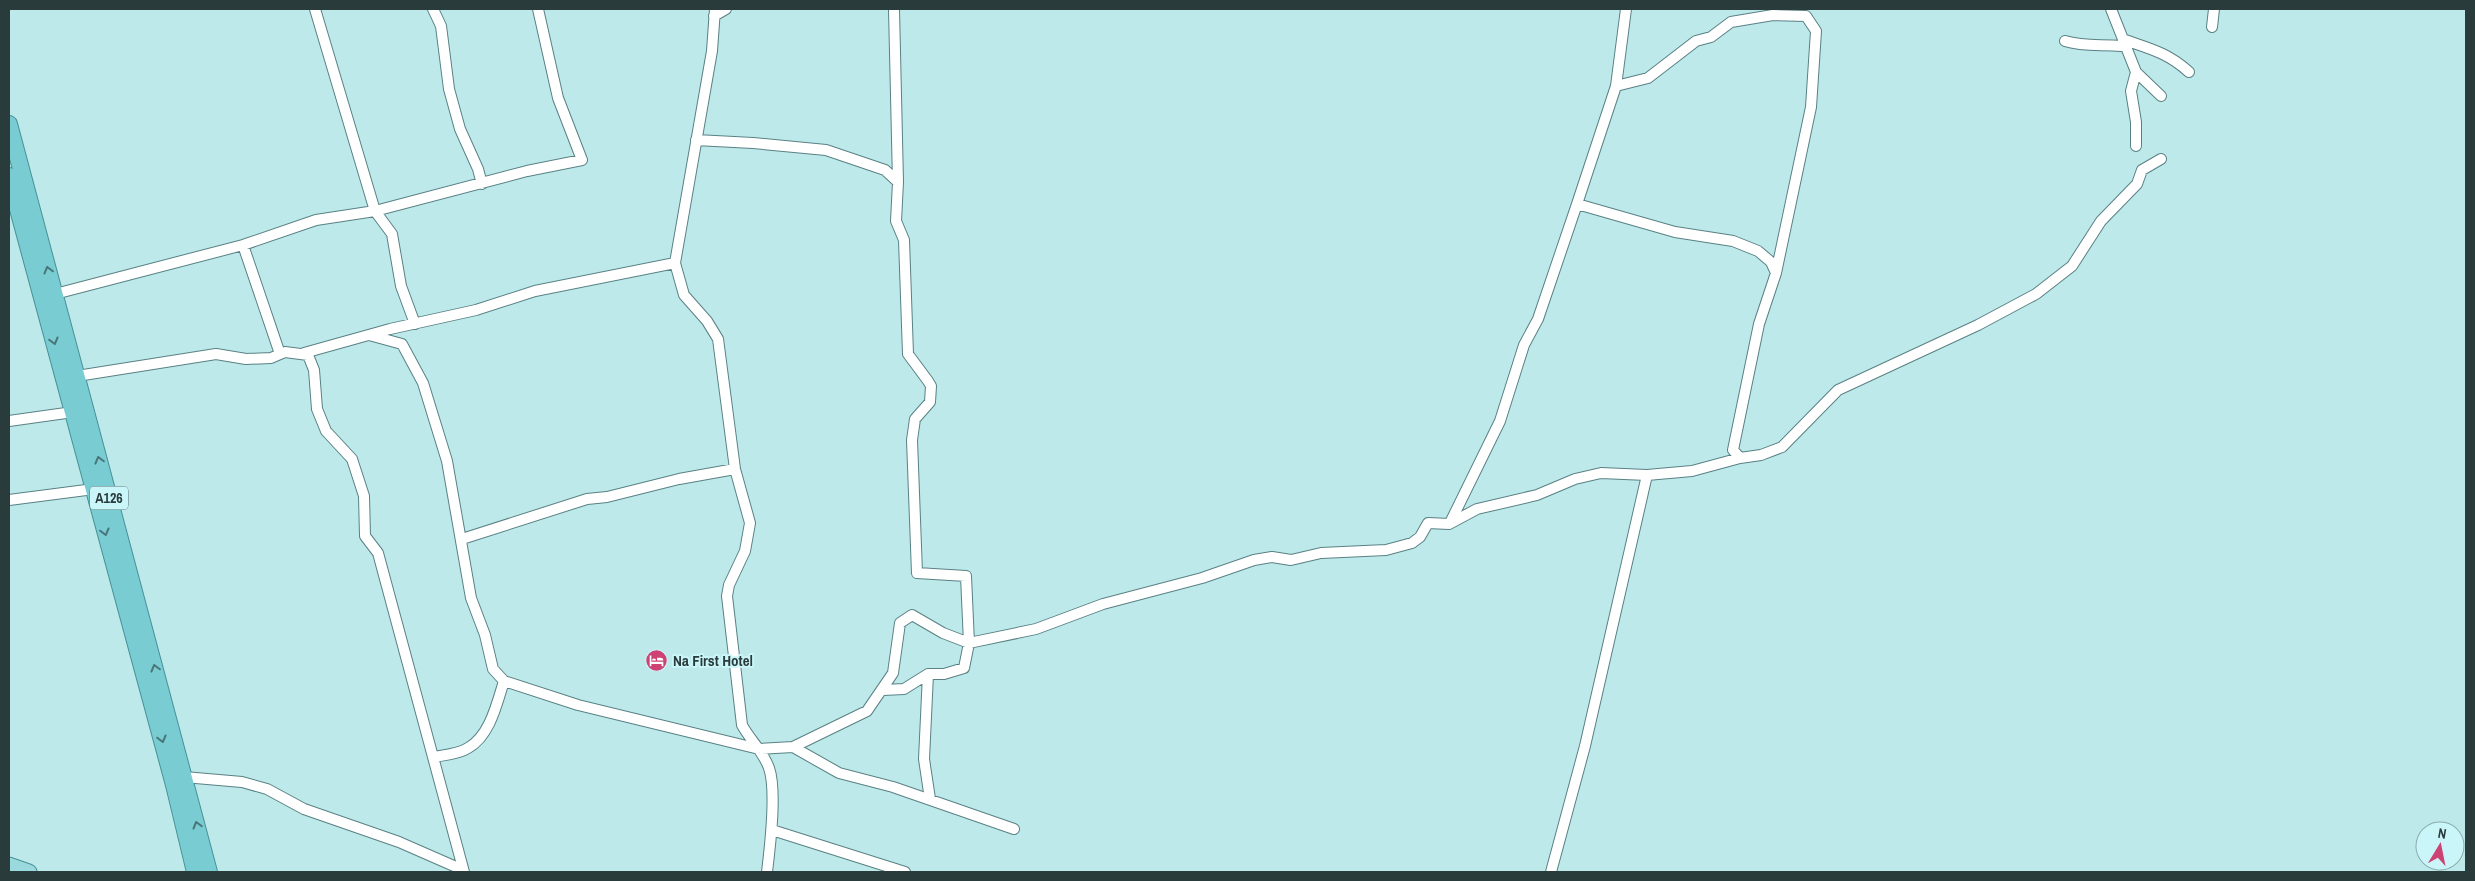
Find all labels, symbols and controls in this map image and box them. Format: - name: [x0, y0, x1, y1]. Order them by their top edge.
- one-way arrow: [43, 265, 54, 274]
- one-way arrow: [48, 336, 58, 345]
- one-way arrow: [95, 457, 105, 465]
- road number: A126: [90, 486, 128, 509]
- one-way arrow: [100, 527, 110, 535]
- hotel icon: Na First Hotel: [645, 648, 669, 672]
- place label: Na First Hotel: [673, 650, 753, 671]
- one-way arrow: [150, 663, 161, 672]
- one-way arrow: [156, 735, 166, 743]
- one-way arrow: [193, 821, 203, 829]
- north arrow: [2415, 821, 2465, 871]
- text: N: [2437, 824, 2448, 843]

